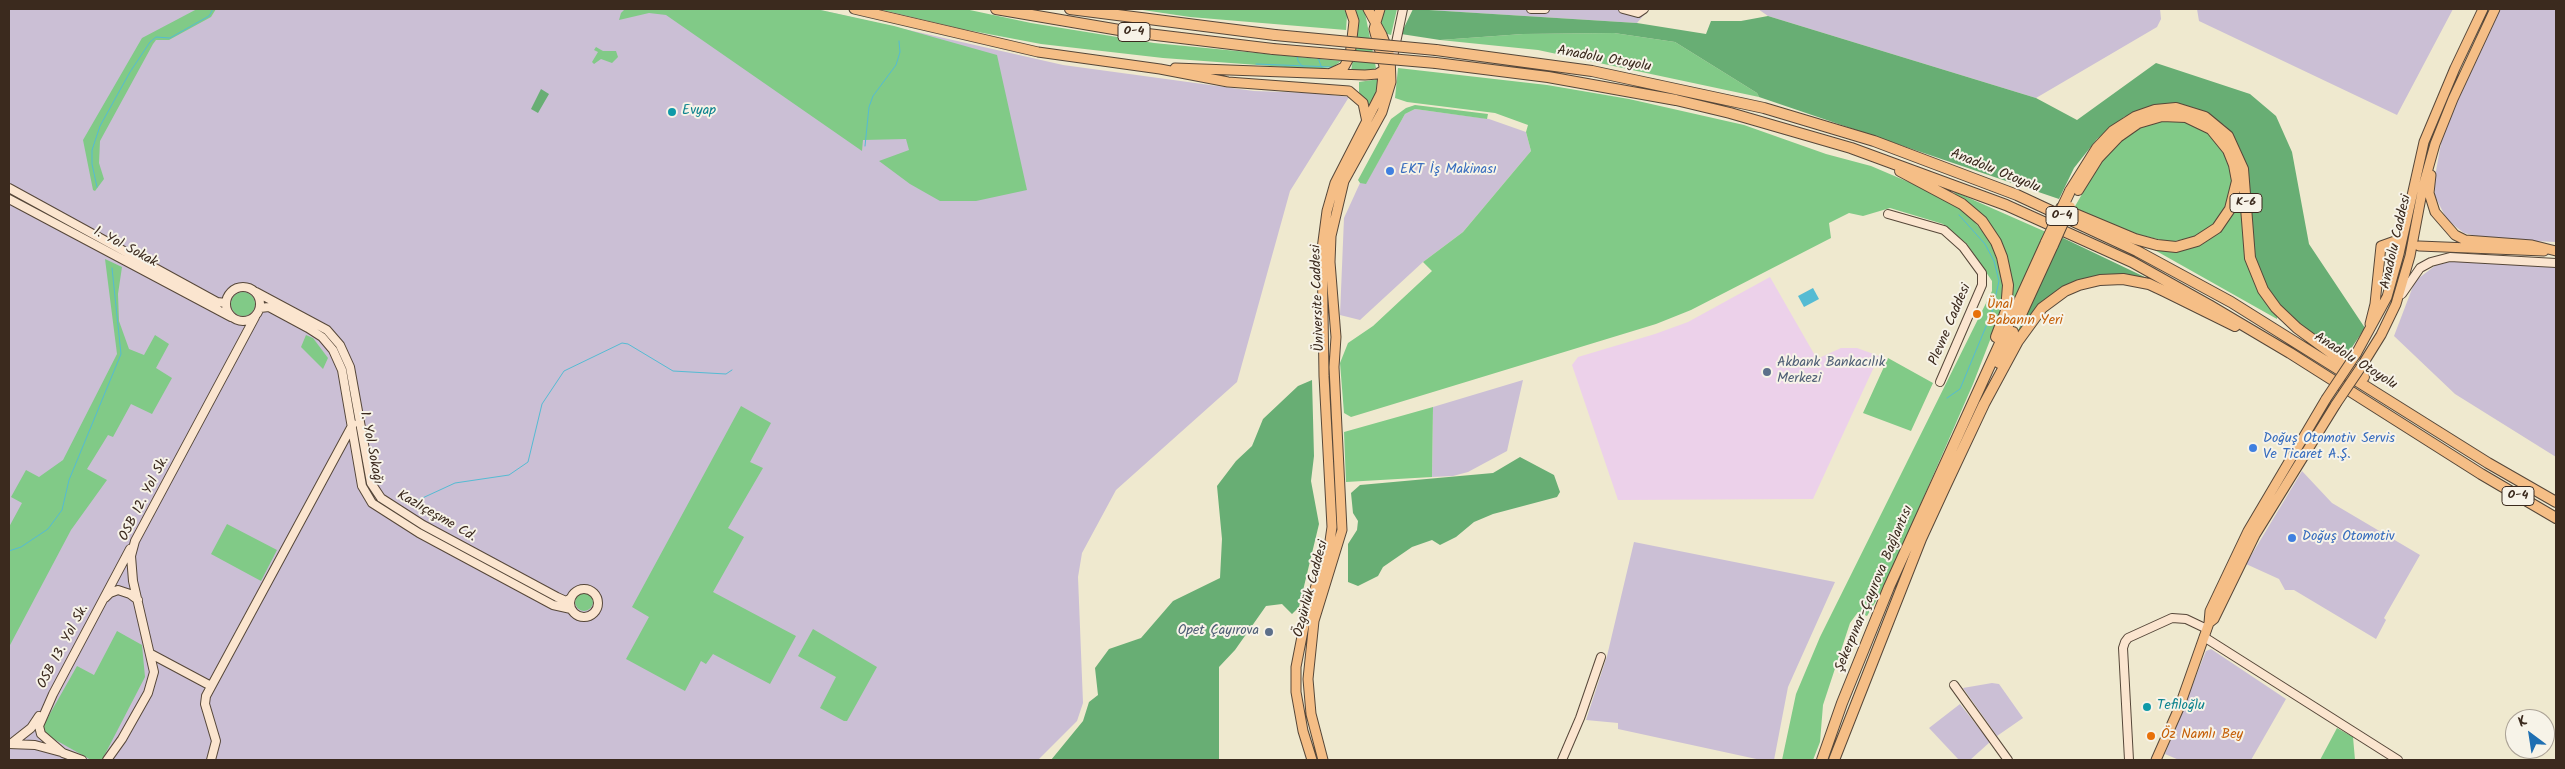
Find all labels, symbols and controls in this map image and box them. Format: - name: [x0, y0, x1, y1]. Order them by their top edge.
- road number: O-4: [1118, 22, 1150, 42]
- street label: Anadolu Otoyolu: [1556, 43, 1652, 77]
- place label: Evyap: [682, 104, 716, 120]
- marker: Evyap: [666, 106, 678, 118]
- street label: Anadolu Otoyolu: [1948, 146, 2042, 198]
- place label: EKT İş Makinası: [1400, 163, 1497, 179]
- marker: EKT İş Makinası: [1384, 165, 1396, 177]
- street label: Anadolu Caddesi: [2378, 193, 2416, 291]
- road number: K-6: [2230, 194, 2262, 212]
- road number: O-4: [2046, 207, 2078, 226]
- street label: 1. Yol Sokak: [90, 224, 160, 272]
- street label: Üniversite Caddesi: [1309, 244, 1329, 352]
- street label: Plevne Caddesi: [1926, 282, 1976, 368]
- place label: Ünal Babanın Yeri: [1987, 298, 2063, 331]
- marker: Ünal Babanın Yeri: [1971, 308, 1983, 320]
- street label: Anadolu Otoyolu: [2310, 330, 2400, 394]
- place label: Akbank Bankacılık Merkezi: [1777, 356, 1885, 388]
- marker: Akbank Bankacılık Merkezi: [1761, 366, 1773, 378]
- street label: 1. Yol Sokağı: [355, 410, 385, 486]
- place label: Doğuş Otomotiv Servis Ve Ticaret A.Ş.: [2263, 432, 2395, 464]
- marker: Doğuş Otomotiv Servis Ve Ticaret A.Ş.: [2247, 442, 2259, 454]
- street label: OSB 12. Yol Sk.: [116, 454, 174, 544]
- road number: O-4: [2502, 486, 2534, 506]
- street label: Kazlıçeşme Cd.: [394, 488, 478, 546]
- street label: Şekerpınar-Çayırova Bağlantısı: [1832, 503, 1918, 675]
- place label: Doğuş Otomotiv: [2302, 530, 2395, 546]
- marker: Doğuş Otomotiv: [2286, 532, 2298, 544]
- street label: Özgürlük Caddesi: [1291, 539, 1333, 639]
- street label: OSB 13. Yol Sk.: [35, 602, 93, 692]
- place label: Opet Çayırova: [1178, 624, 1259, 640]
- marker: Opet Çayırova: [1263, 626, 1275, 638]
- place label: Tefiloğlu: [2157, 699, 2205, 715]
- marker: Tefiloğlu: [2141, 701, 2153, 713]
- north arrow: [2505, 709, 2555, 759]
- text: K: [2514, 710, 2532, 734]
- place label: Öz Namlı Bey: [2161, 728, 2243, 744]
- marker: Öz Namlı Bey: [2145, 730, 2157, 742]

